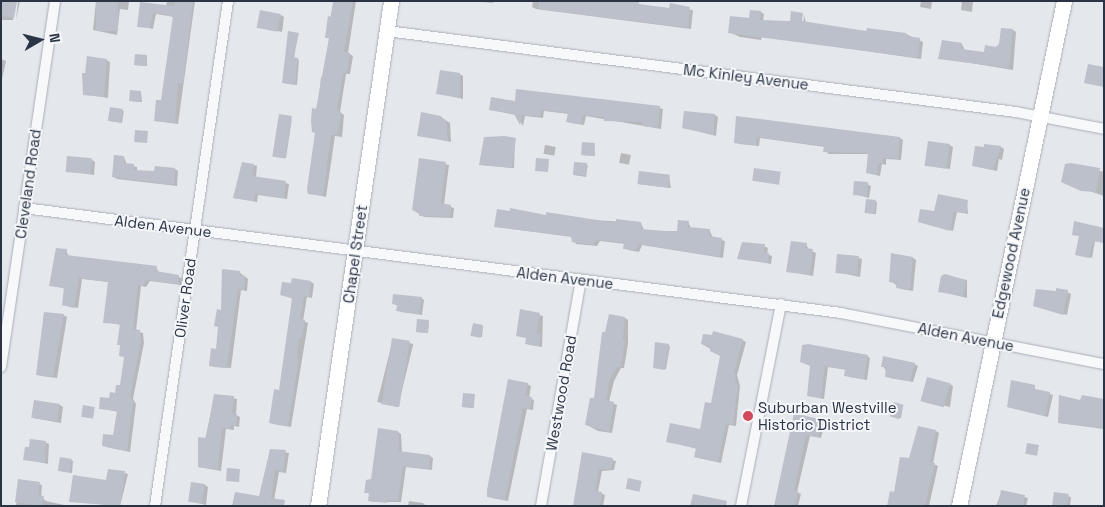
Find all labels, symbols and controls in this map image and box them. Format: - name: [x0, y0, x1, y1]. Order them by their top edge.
- north arrow: [15, 15, 65, 65]
- text: N: [45, 32, 64, 44]
- street label: Mc Kinley Avenue: [682, 60, 810, 94]
- street label: Cleveland Road: [11, 128, 45, 240]
- street label: Edgewood Avenue: [988, 186, 1034, 320]
- street label: Chapel Street: [339, 204, 371, 304]
- street label: Alden Avenue: [113, 211, 213, 241]
- street label: Oliver Road: [170, 257, 200, 339]
- street label: Alden Avenue: [515, 263, 615, 293]
- street label: Alden Avenue: [916, 319, 1016, 355]
- street label: Westwood Road: [542, 334, 580, 452]
- place label: Suburban Westville Historic District: [758, 398, 897, 433]
- marker: Suburban Westville Historic District: [742, 410, 754, 422]

